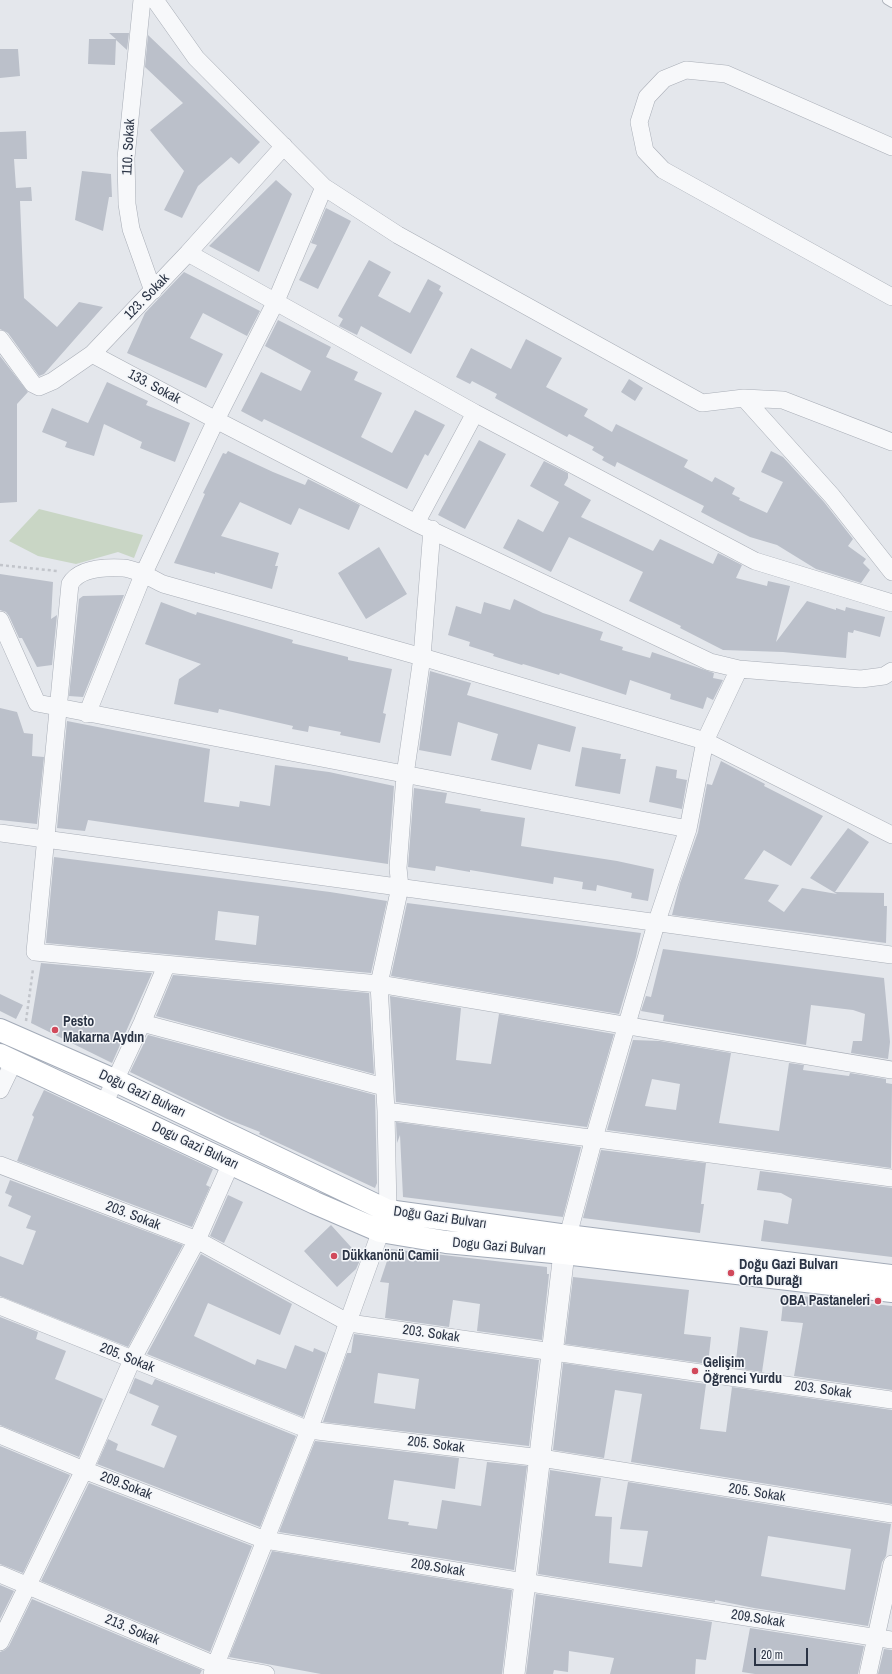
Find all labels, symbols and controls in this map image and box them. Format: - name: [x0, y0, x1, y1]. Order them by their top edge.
- street label: 110. Sokak: [119, 118, 139, 176]
- street label: 123. Sokak: [121, 271, 173, 323]
- street label: 133. Sokak: [125, 366, 183, 408]
- place label: Pesto Makarna Aydın: [63, 1014, 144, 1046]
- marker: Pesto Makarna Aydın: [50, 1025, 60, 1035]
- street label: Doğu Gazi Bulvarı: [96, 1067, 188, 1121]
- street label: Dogu Gazi Bulvarı: [149, 1119, 241, 1173]
- street label: 203. Sokak: [103, 1198, 163, 1234]
- street label: Doğu Gazi Bulvarı: [392, 1203, 488, 1233]
- street label: Dogu Gazi Bulvarı: [452, 1235, 546, 1259]
- place label: Dükkanönü Camii: [342, 1248, 439, 1264]
- marker: Dükkanönü Camii: [329, 1251, 339, 1261]
- place label: Doğu Gazi Bulvarı Orta Durağı: [739, 1257, 838, 1290]
- marker: Doğu Gazi Bulvarı Orta Durağı: [726, 1268, 736, 1278]
- place label: OBA Pastaneleri: [780, 1293, 870, 1309]
- marker: OBA Pastaneleri: [873, 1296, 883, 1306]
- street label: 203. Sokak: [401, 1322, 461, 1346]
- street label: 205. Sokak: [97, 1339, 157, 1377]
- place label: Gelişim Öğrenci Yurdu: [703, 1355, 782, 1388]
- marker: Gelişim Öğrenci Yurdu: [690, 1366, 700, 1376]
- street label: 203. Sokak: [793, 1378, 853, 1402]
- street label: 205. Sokak: [406, 1433, 466, 1457]
- street label: 209.Sokak: [98, 1468, 154, 1504]
- street label: 205. Sokak: [727, 1480, 787, 1506]
- street label: 209.Sokak: [410, 1555, 466, 1581]
- street label: 209.Sokak: [730, 1606, 786, 1632]
- street label: 213. Sokak: [102, 1611, 162, 1649]
- scale bar: [756, 1640, 810, 1666]
- text: 20 m: [761, 1647, 783, 1663]

